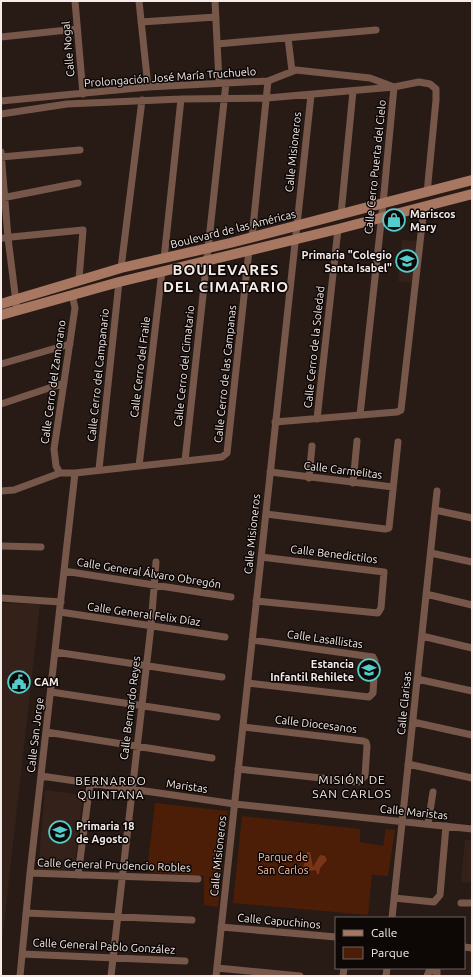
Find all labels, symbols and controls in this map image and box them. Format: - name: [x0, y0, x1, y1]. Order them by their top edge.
- street label: Calle Nogal: [60, 21, 76, 77]
- street label: Prolongación José María Truchuelo: [84, 65, 256, 89]
- street label: Calle Cerro Puerta del Cielo: [362, 99, 388, 235]
- street label: Calle Misioneros: [283, 111, 303, 193]
- shop icon: Mariscos Mary: [381, 207, 407, 233]
- street label: Boulevard de las Américas: [169, 208, 297, 250]
- place label: Mariscos Mary: [410, 208, 456, 233]
- school or university icon: Primaria "Colegio Santa Isabel": [394, 248, 420, 274]
- place label: Primaria "Colegio Santa Isabel": [302, 249, 392, 274]
- district label: BOULEVARES DEL CIMATARIO: [163, 261, 289, 295]
- street label: Calle Cerro de la Soledad: [302, 285, 326, 409]
- street label: Calle Cerro del Cimatario: [172, 304, 196, 428]
- street label: Calle Cerro de las Campanas: [212, 304, 238, 443]
- street label: Calle Cerro del Campanario: [85, 308, 111, 442]
- street label: Calle Cerro del Fraile: [128, 316, 152, 418]
- street label: Calle Cerro del Zamorano: [38, 319, 68, 445]
- street label: Calle Carmelitas: [303, 459, 383, 481]
- street label: Calle Misioneros: [242, 493, 262, 575]
- street label: Calle Benedictilos: [290, 543, 378, 565]
- street label: Calle General Álvaro Obregón: [76, 555, 222, 590]
- street label: Calle General Felix Díaz: [87, 600, 201, 628]
- street label: Calle Lasallistas: [286, 628, 364, 650]
- street label: Calle Bernardo Reyes: [118, 655, 142, 761]
- school or university icon: Estancia Infantil Rehilete: [356, 657, 382, 683]
- place label: Estancia Infantil Rehilete: [270, 658, 354, 683]
- public building icon: CAM: [6, 669, 32, 695]
- street label: Calle Clarisas: [395, 670, 413, 736]
- place label: CAM: [34, 676, 59, 688]
- street label: Calle San Jorge: [24, 697, 46, 773]
- street label: Calle Diocesanos: [274, 713, 358, 735]
- district label: MISIÓN DE SAN CARLOS: [312, 773, 392, 800]
- district label: BERNARDO QUINTANA: [75, 774, 147, 801]
- street label: Maristas: [166, 777, 209, 795]
- street label: Calle Maristas: [379, 802, 449, 822]
- street label: Calle Misioneros: [208, 815, 228, 897]
- school or university icon: Primaria 18 de Agosto: [47, 819, 73, 845]
- place label: Primaria 18 de Agosto: [76, 820, 135, 845]
- park label: Parque de San Carlos: [258, 851, 309, 876]
- street label: Calle General Prudencio Robles: [37, 856, 191, 874]
- street label: Calle Capuchinos: [237, 911, 321, 931]
- legend: [335, 917, 465, 969]
- text: Calle: [371, 926, 397, 939]
- street label: Calle General Pablo González: [32, 936, 176, 956]
- text: Parque: [371, 946, 409, 959]

